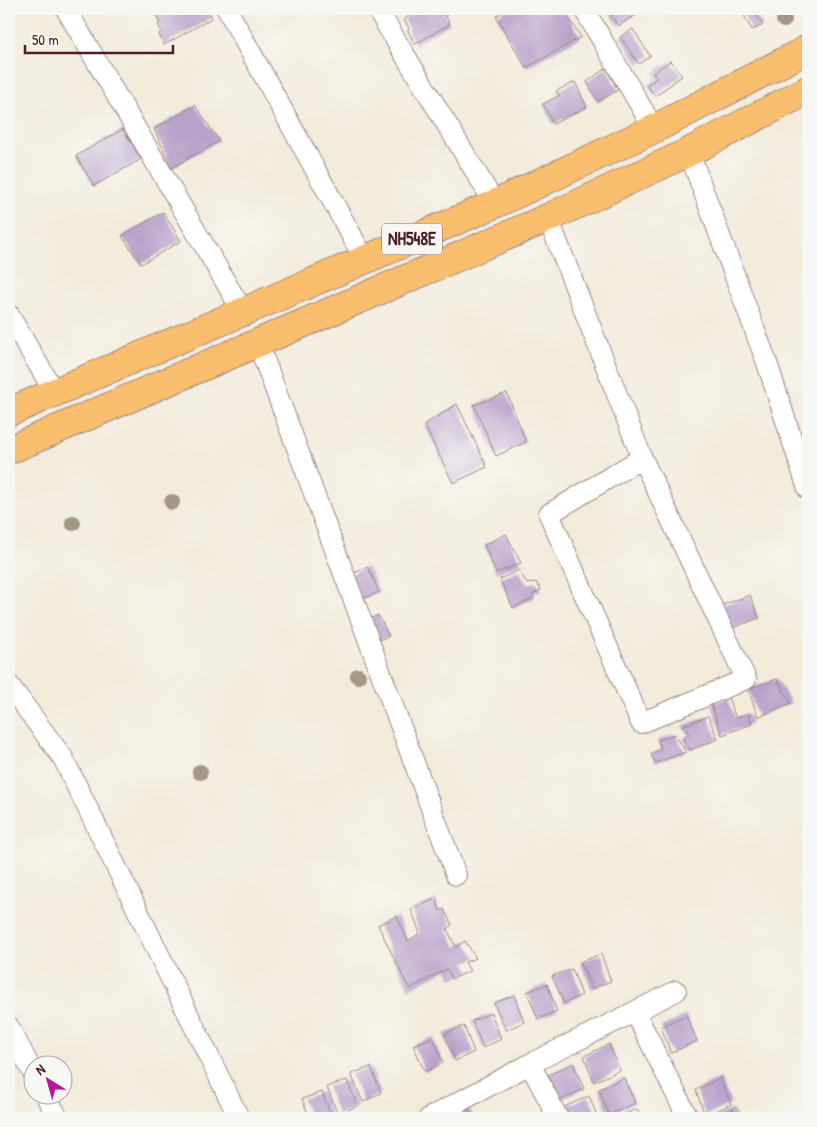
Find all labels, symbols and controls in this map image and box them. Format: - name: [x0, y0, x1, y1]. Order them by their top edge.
- scale bar: [25, 22, 172, 54]
- text: 50 m: [32, 29, 59, 50]
- road number: NH548E: [382, 223, 442, 254]
- north arrow: [22, 1054, 72, 1104]
- text: N: [31, 1059, 49, 1079]

